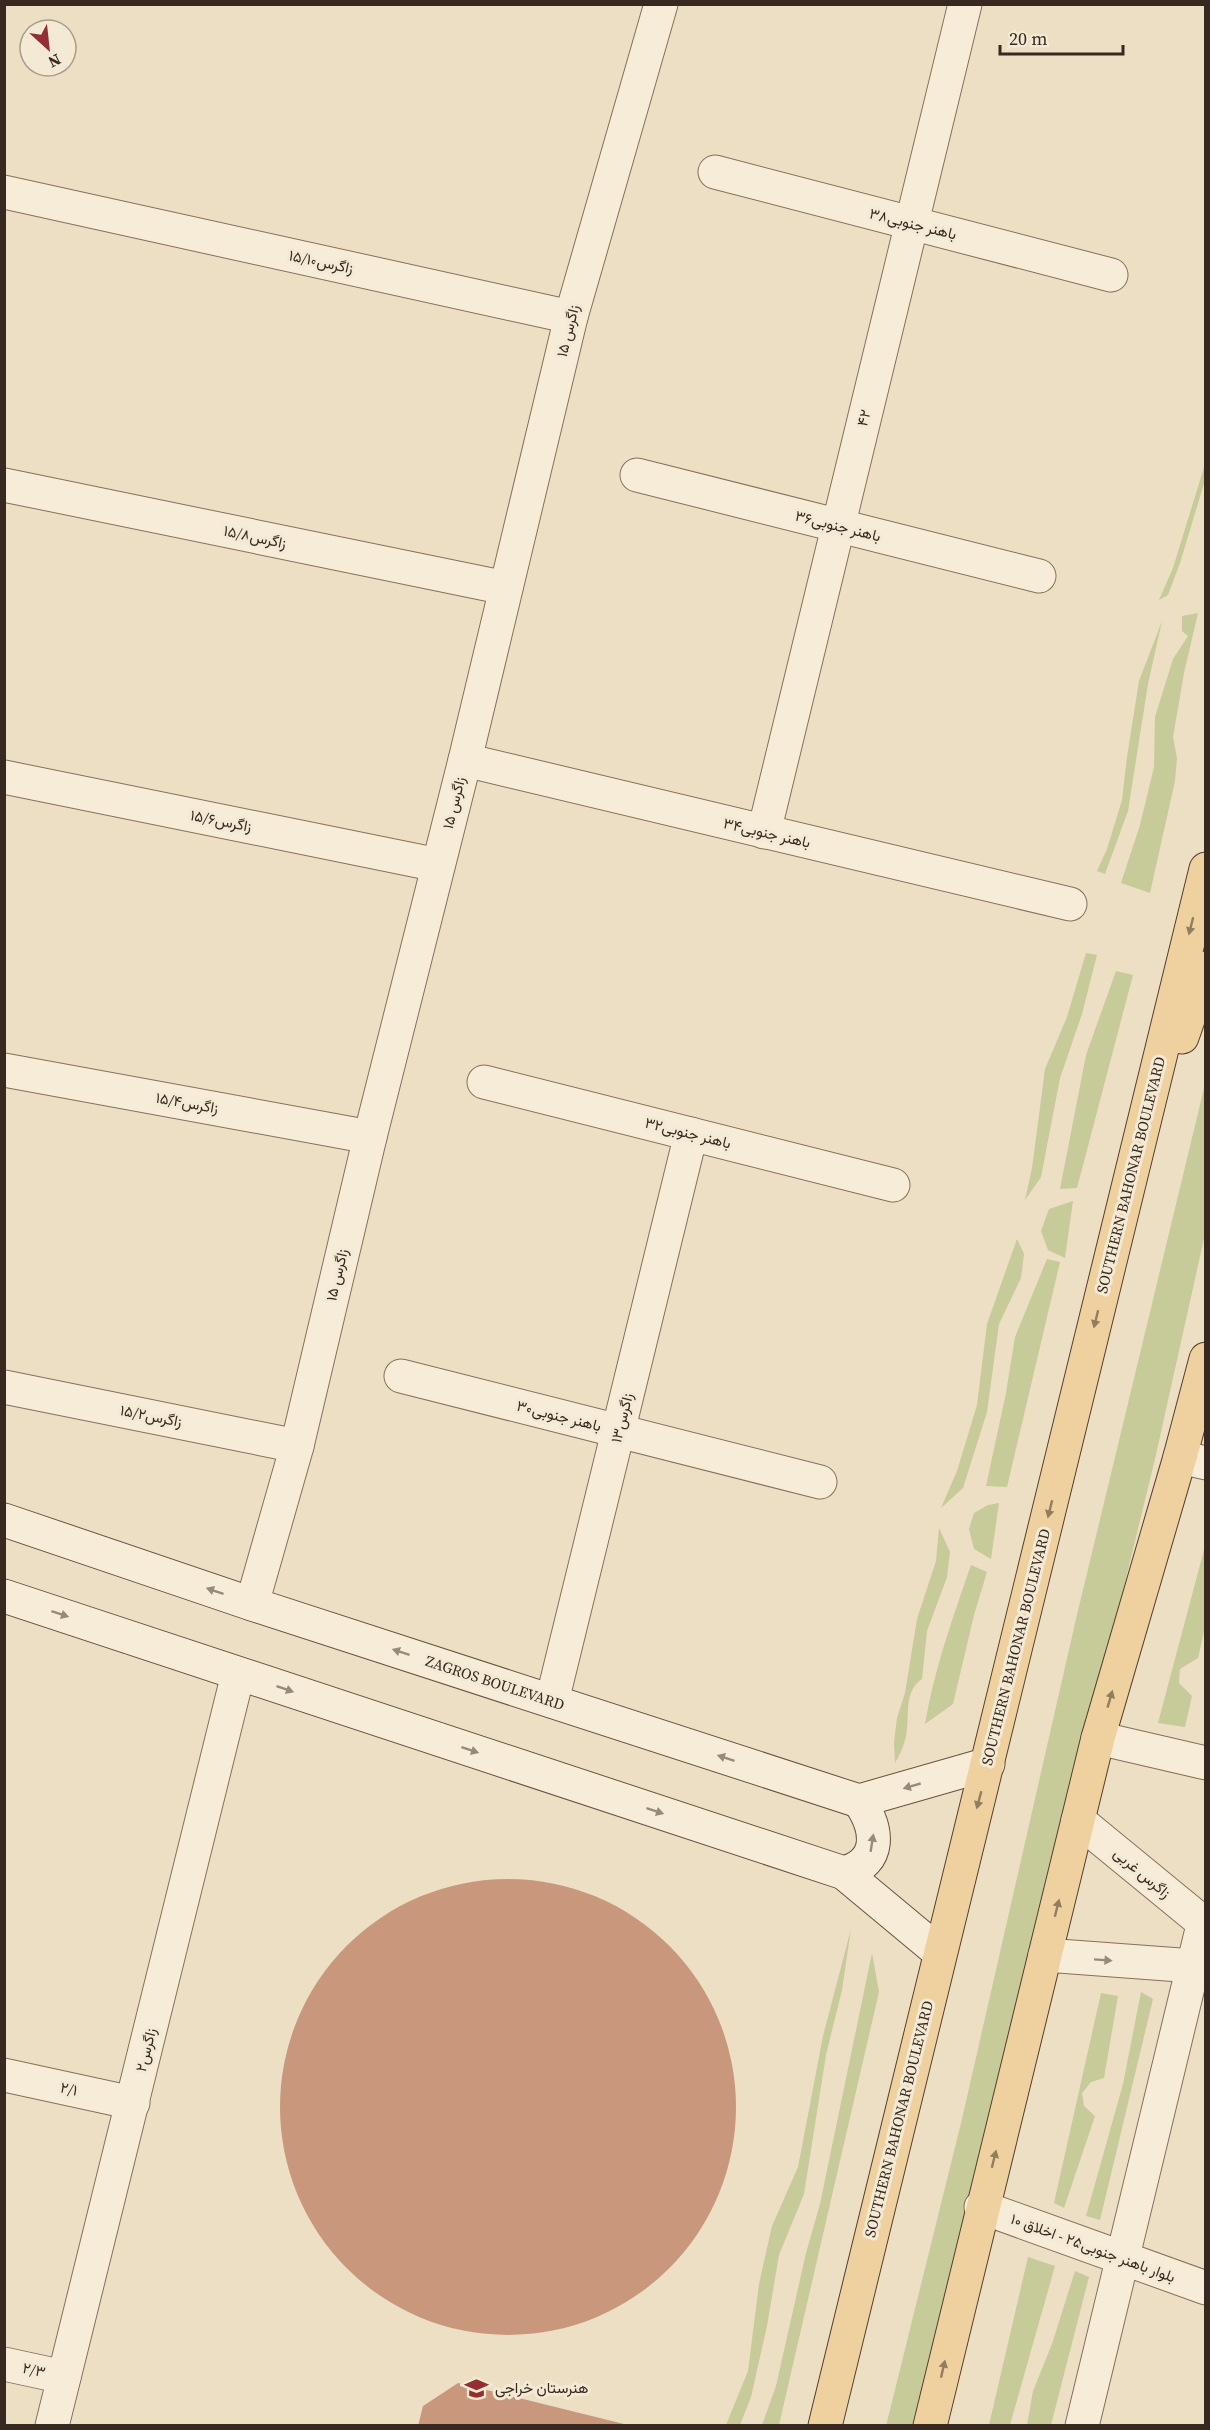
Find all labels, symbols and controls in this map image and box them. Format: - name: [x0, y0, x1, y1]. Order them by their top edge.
- north arrow: [18, 18, 78, 78]
- scale bar: [1000, 18, 1123, 56]
- text: 20 m: [1009, 26, 1047, 51]
- text: N: [44, 49, 65, 74]
- street label: باهنر جنوبی۳۸: [867, 203, 959, 244]
- street label: زاگرس۱۵/۱۰: [287, 244, 355, 279]
- street label: زاگرس ۱۵: [551, 302, 584, 359]
- street label: ۴۲: [851, 407, 876, 428]
- street label: باهنر جنوبی۳۶: [793, 505, 883, 546]
- street label: زاگرس۱۵/۸: [222, 520, 288, 553]
- street label: زاگرس ۱۵: [437, 774, 470, 831]
- street label: زاگرس۱۵/۶: [189, 804, 254, 837]
- street label: باهنر جنوبی۳۴: [721, 812, 813, 853]
- one-way arrow: [1186, 916, 1196, 935]
- street label: SOUTHERN BAHONAR BOULEVARD: [1091, 1054, 1170, 1295]
- street label: زاگرس۱۵/۴: [154, 1087, 220, 1118]
- street label: باهنر جنوبی۳۲: [643, 1112, 733, 1153]
- street label: زاگرس ۱۵: [320, 1247, 353, 1303]
- one-way arrow: [1090, 1310, 1100, 1328]
- street label: زاگرس۱۳: [605, 1391, 638, 1445]
- street label: باهنر جنوبی۳۰: [515, 1395, 604, 1436]
- street label: زاگرس۱۵/۲: [118, 1399, 184, 1432]
- one-way arrow: [1044, 1499, 1054, 1518]
- street label: SOUTHERN BAHONAR BOULEVARD: [976, 1526, 1055, 1767]
- one-way arrow: [206, 1586, 224, 1596]
- one-way arrow: [51, 1610, 69, 1619]
- one-way arrow: [392, 1647, 410, 1656]
- street label: ZAGROS BOULEVARD: [423, 1650, 567, 1715]
- one-way arrow: [276, 1685, 294, 1695]
- one-way arrow: [1106, 1690, 1115, 1708]
- one-way arrow: [461, 1746, 479, 1755]
- one-way arrow: [717, 1753, 735, 1762]
- one-way arrow: [903, 1782, 921, 1791]
- one-way arrow: [973, 1791, 983, 1809]
- one-way arrow: [646, 1807, 664, 1816]
- one-way arrow: [868, 1833, 877, 1852]
- street label: زاگرس غربی: [1109, 1842, 1175, 1903]
- one-way arrow: [1052, 1899, 1062, 1918]
- one-way arrow: [1094, 1955, 1113, 1964]
- street label: SOUTHERN BAHONAR BOULEVARD: [859, 1998, 938, 2239]
- street label: زاگرس۲: [130, 2026, 161, 2074]
- street label: ۲/۱: [59, 2076, 80, 2101]
- one-way arrow: [989, 2149, 999, 2168]
- street label: بلوار باهنر جنوبی۲۵ - اخلاق ۱۰: [1008, 2208, 1178, 2287]
- street label: ۲/۳: [21, 2357, 47, 2382]
- one-way arrow: [939, 2359, 948, 2378]
- school or university icon: هنرستان خراجی: [464, 2375, 490, 2401]
- place label: هنرستان خراجی: [495, 2377, 588, 2398]

